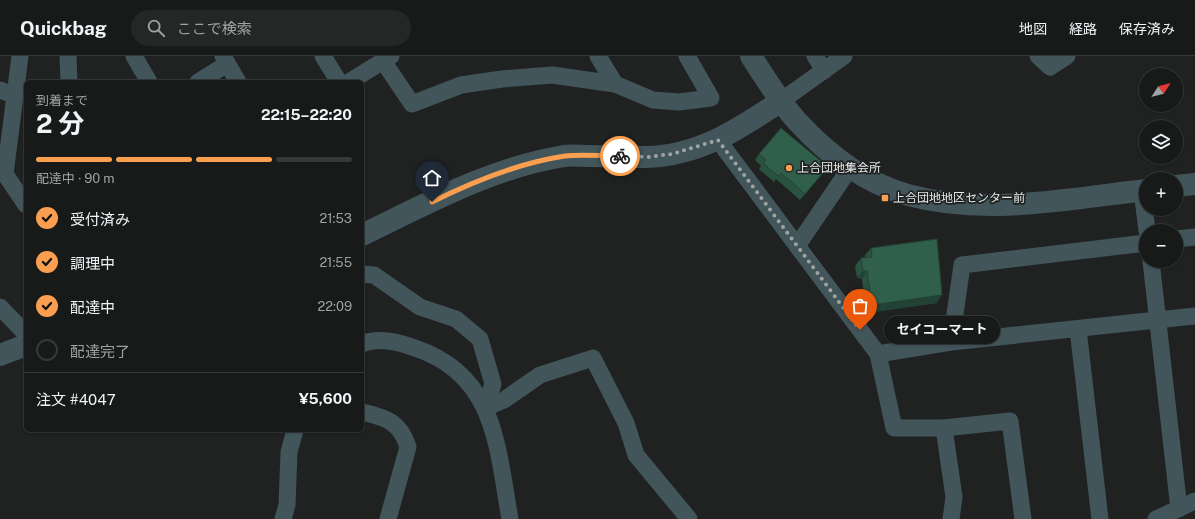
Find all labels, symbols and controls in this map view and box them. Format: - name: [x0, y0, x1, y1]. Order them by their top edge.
- search box: [131, 10, 411, 46]
- text: Quickbag: [20, 17, 107, 39]
- icon: search: [145, 17, 167, 39]
- text: ここで検索: [177, 20, 252, 37]
- text: 地図: [1019, 21, 1047, 37]
- text: 経路: [1069, 21, 1097, 37]
- text: 保存済み: [1119, 21, 1175, 37]
- north arrow: [1139, 68, 1183, 112]
- map controls: [1139, 68, 1183, 268]
- text: 到着まで: [36, 93, 88, 108]
- text: 22:15–22:20: [261, 106, 352, 123]
- text: 2 分: [36, 108, 84, 139]
- button: layers: [1139, 120, 1183, 164]
- courier: [600, 136, 640, 176]
- icon: bike: [609, 145, 631, 167]
- pin: [415, 161, 449, 202]
- place label: 上合団地集会所: [797, 161, 881, 175]
- marker: 上合団地集会所: [784, 163, 794, 173]
- icon: home: [421, 167, 443, 189]
- text: 配達中 · 90 m: [36, 171, 115, 186]
- button: +: [1139, 172, 1183, 216]
- place label: 上合団地地区センター前: [893, 191, 1025, 205]
- marker: 上合団地地区センター前: [880, 193, 890, 203]
- icon: check: [36, 207, 58, 229]
- text: 受付済み: [70, 211, 130, 228]
- text: 21:53: [320, 211, 352, 226]
- button: −: [1139, 224, 1183, 268]
- icon: check: [36, 251, 58, 273]
- text: 調理中: [70, 255, 115, 272]
- text: 21:55: [319, 255, 352, 270]
- pin: [843, 289, 877, 330]
- icon: check: [36, 295, 58, 317]
- icon: bag: [849, 295, 871, 317]
- text: 配達中: [70, 299, 115, 316]
- text: 22:09: [318, 299, 352, 314]
- callout: セイコーマート: [884, 316, 1000, 344]
- text: セイコーマート: [896, 322, 988, 337]
- text: 配達完了: [70, 343, 130, 360]
- text: ¥5,600: [299, 390, 352, 407]
- text: 注文 #4047: [36, 391, 116, 408]

